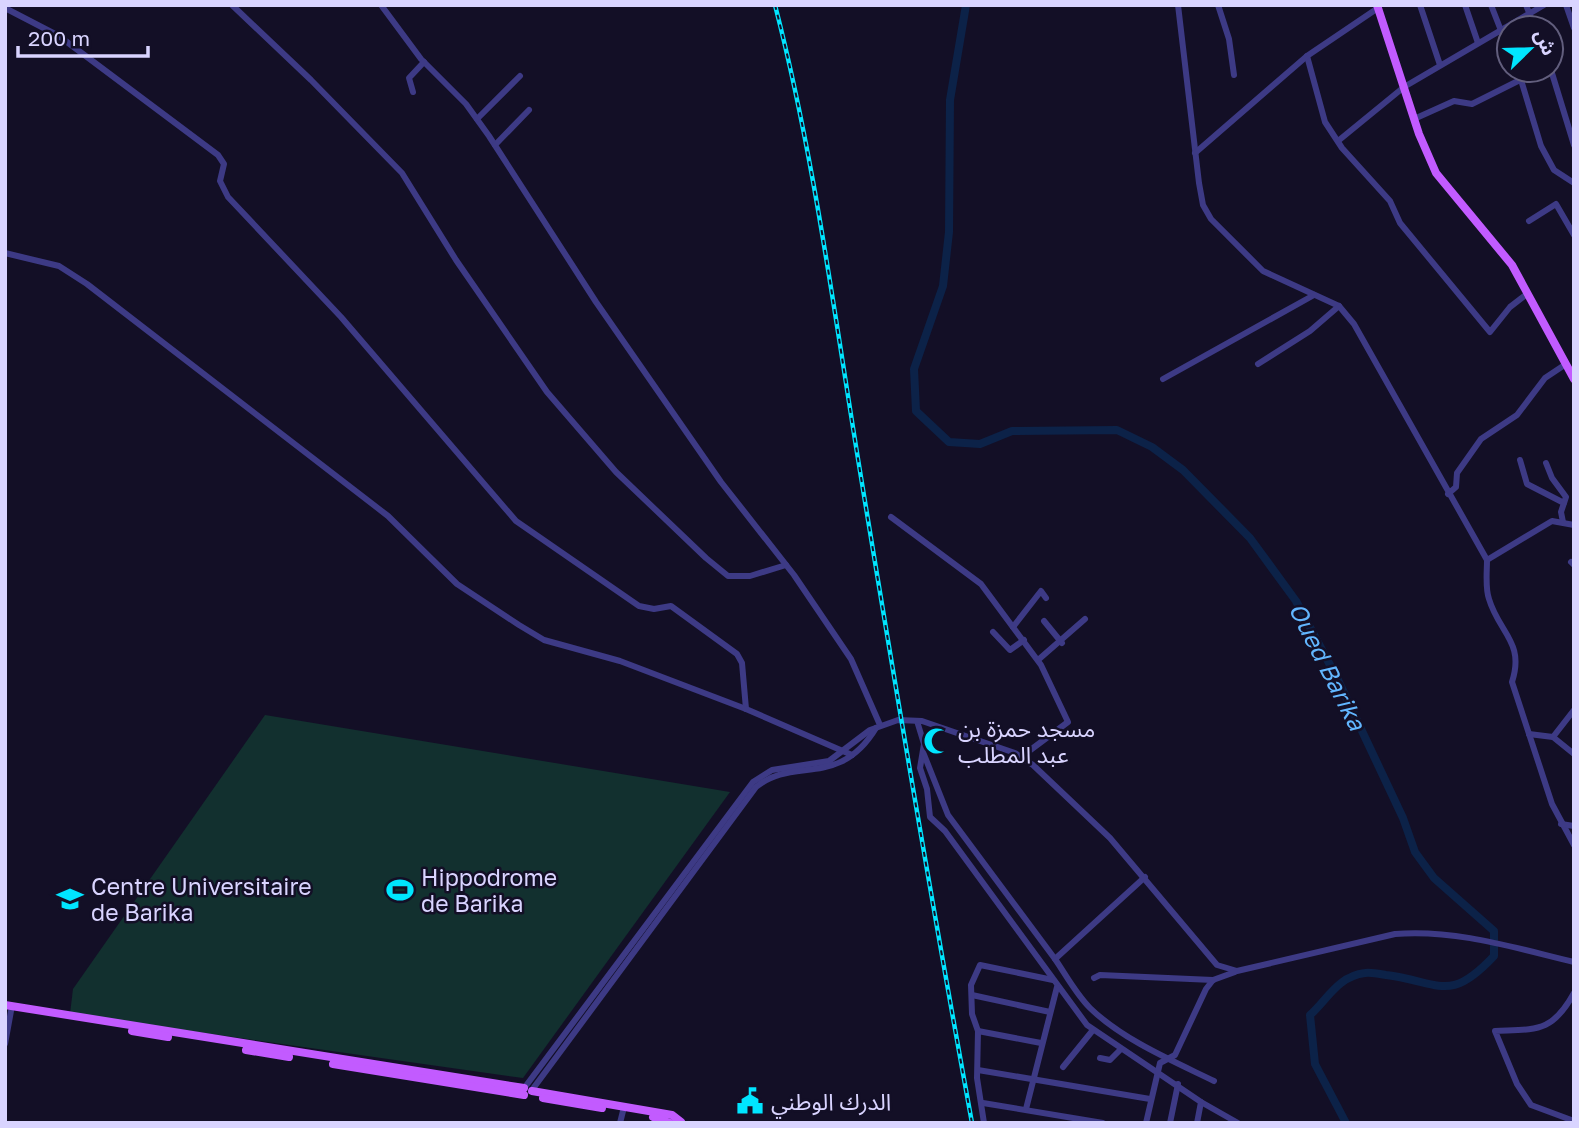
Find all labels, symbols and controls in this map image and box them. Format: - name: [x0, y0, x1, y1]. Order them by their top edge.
- scale bar: [18, 14, 147, 58]
- north arrow: [1495, 14, 1565, 84]
- text: 200 m: [28, 25, 90, 51]
- text: ش: [1530, 26, 1562, 59]
- water label: Oued Barika: [1283, 597, 1373, 736]
- place label: مسجد حمزة بن عبد المطلب: [958, 714, 1095, 768]
- mosque icon: مسجد حمزة بن عبد المطلب: [922, 726, 952, 756]
- place label: Hippodrome de Barika: [421, 863, 557, 917]
- place label: Centre Universitaire de Barika: [91, 872, 312, 926]
- sports icon: Hippodrome de Barika: [385, 875, 415, 905]
- school or university icon: Centre Universitaire de Barika: [55, 884, 85, 914]
- public building icon: الدرك الوطني: [735, 1086, 765, 1116]
- place label: الدرك الوطني: [771, 1087, 891, 1119]

